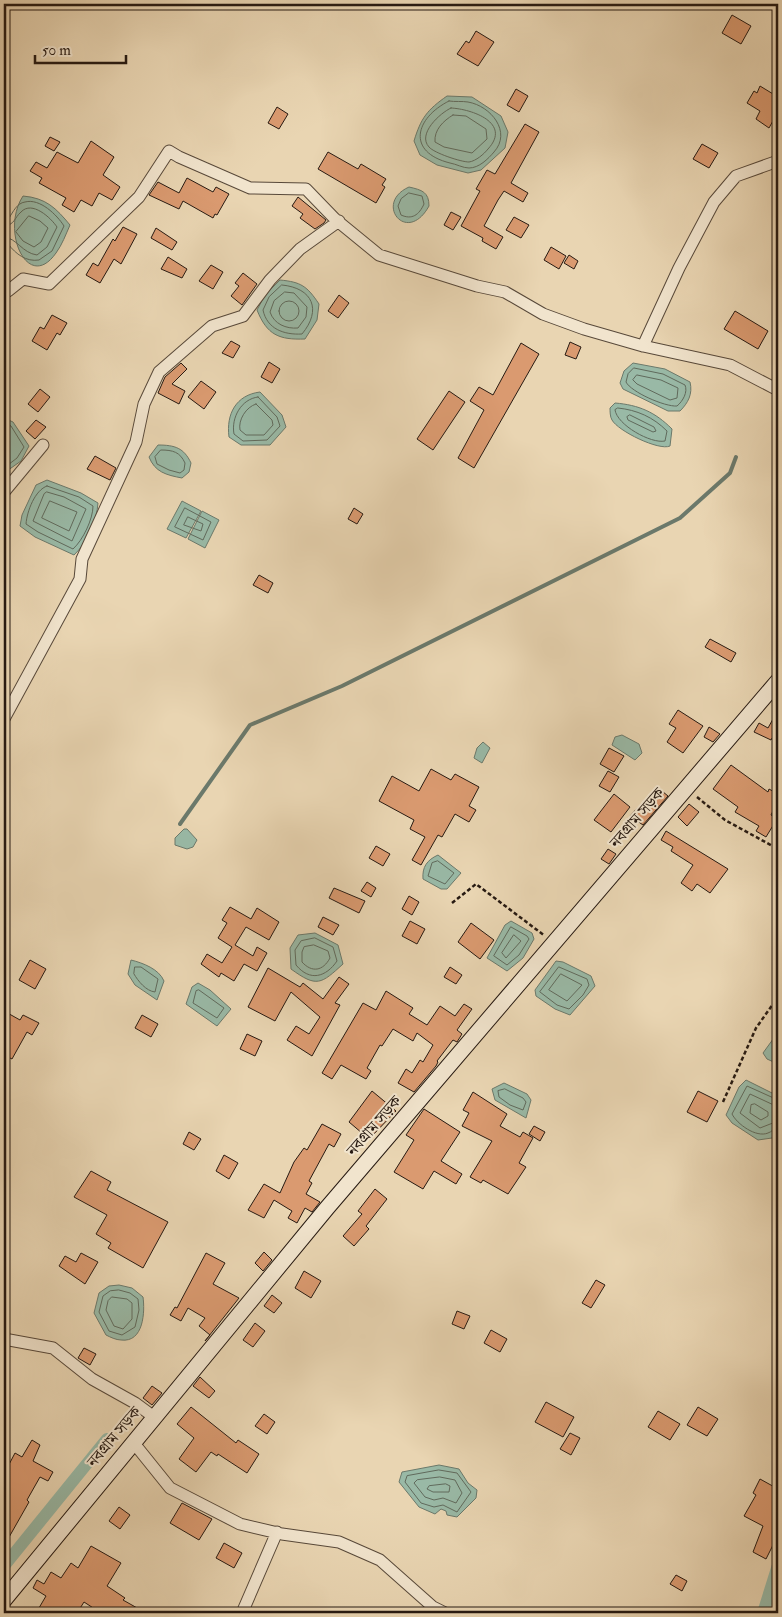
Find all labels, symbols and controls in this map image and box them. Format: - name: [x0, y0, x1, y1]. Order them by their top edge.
- scale bar: [35, 32, 126, 64]
- text: 50 m: [42, 41, 71, 60]
- street label: নবগ্রাম সড়ক: [605, 783, 669, 853]
- street label: নবগ্রাম সড়ক: [342, 1091, 406, 1161]
- street label: নবগ্রাম সড়ক: [82, 1402, 146, 1472]

